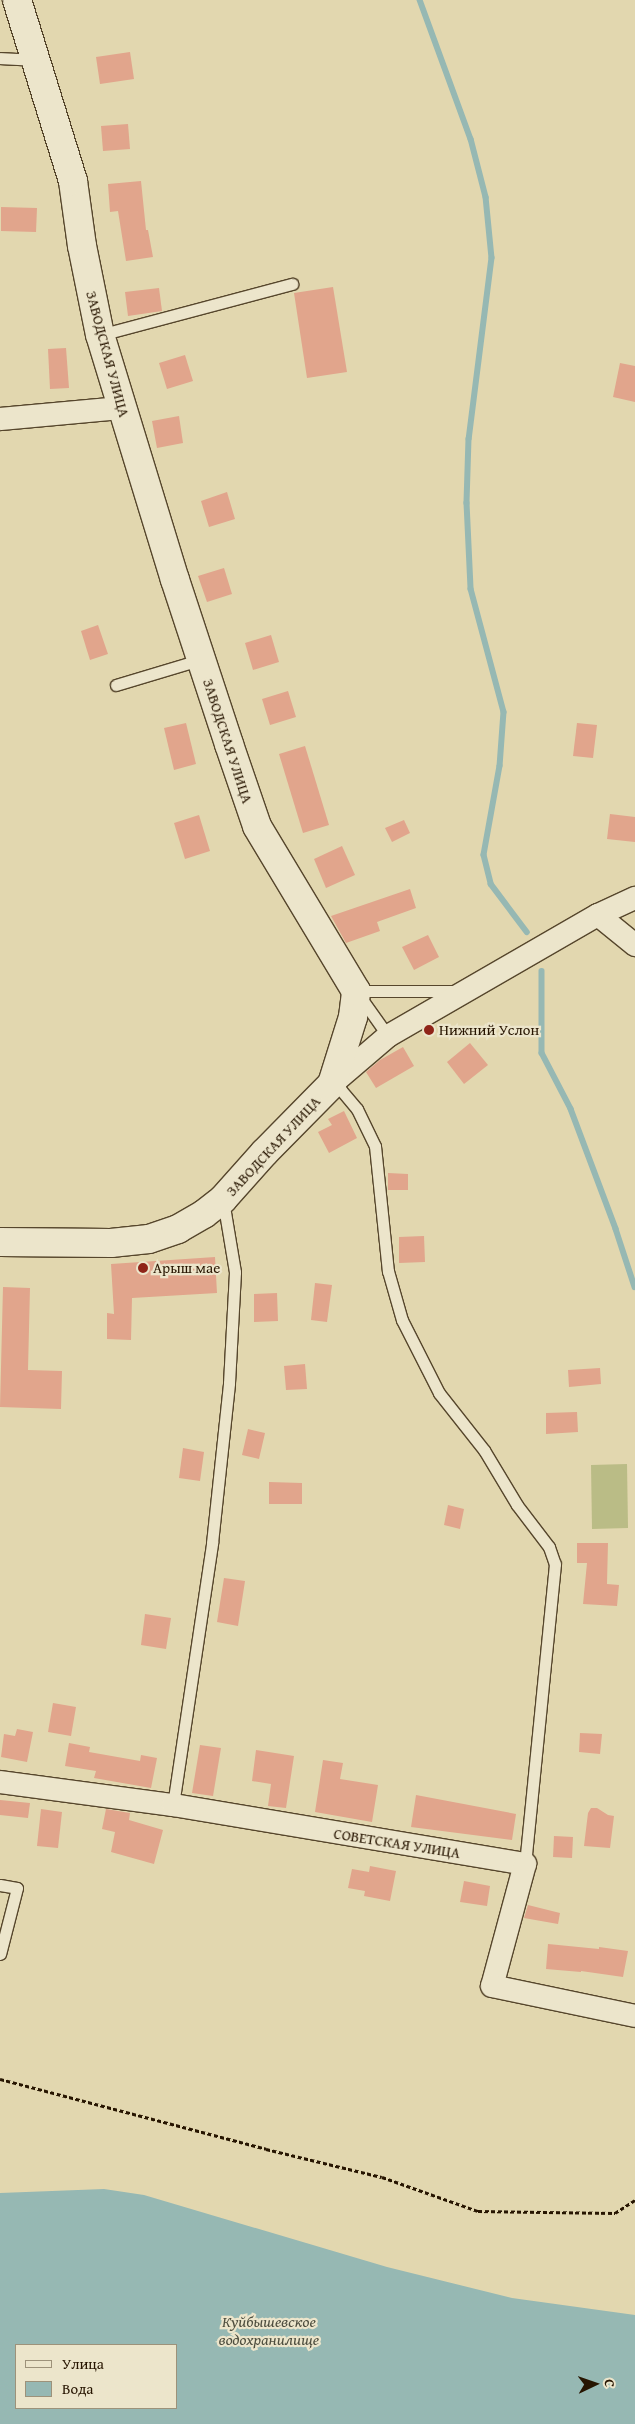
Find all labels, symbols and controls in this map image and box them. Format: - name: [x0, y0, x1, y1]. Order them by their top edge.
- street label: ЗАВОДСКАЯ УЛИЦА: [82, 289, 134, 419]
- street label: ЗАВОДСКАЯ УЛИЦА: [199, 676, 257, 806]
- place label: Нижний Услон: [439, 1021, 539, 1039]
- marker: Нижний Услон: [423, 1024, 435, 1036]
- street label: ЗАВОДСКАЯ УЛИЦА: [222, 1092, 324, 1200]
- place label: Арыш мае: [153, 1259, 220, 1277]
- marker: Арыш мае: [137, 1262, 149, 1274]
- street label: СОВЕТСКАЯ УЛИЦА: [332, 1824, 462, 1862]
- water label: Куйбышевское водохранилище: [219, 2311, 319, 2349]
- legend: [15, 2344, 178, 2409]
- text: Улица: [62, 2353, 104, 2374]
- north arrow: [570, 2359, 620, 2409]
- text: Вода: [62, 2378, 93, 2399]
- text: С: [600, 2379, 620, 2388]

